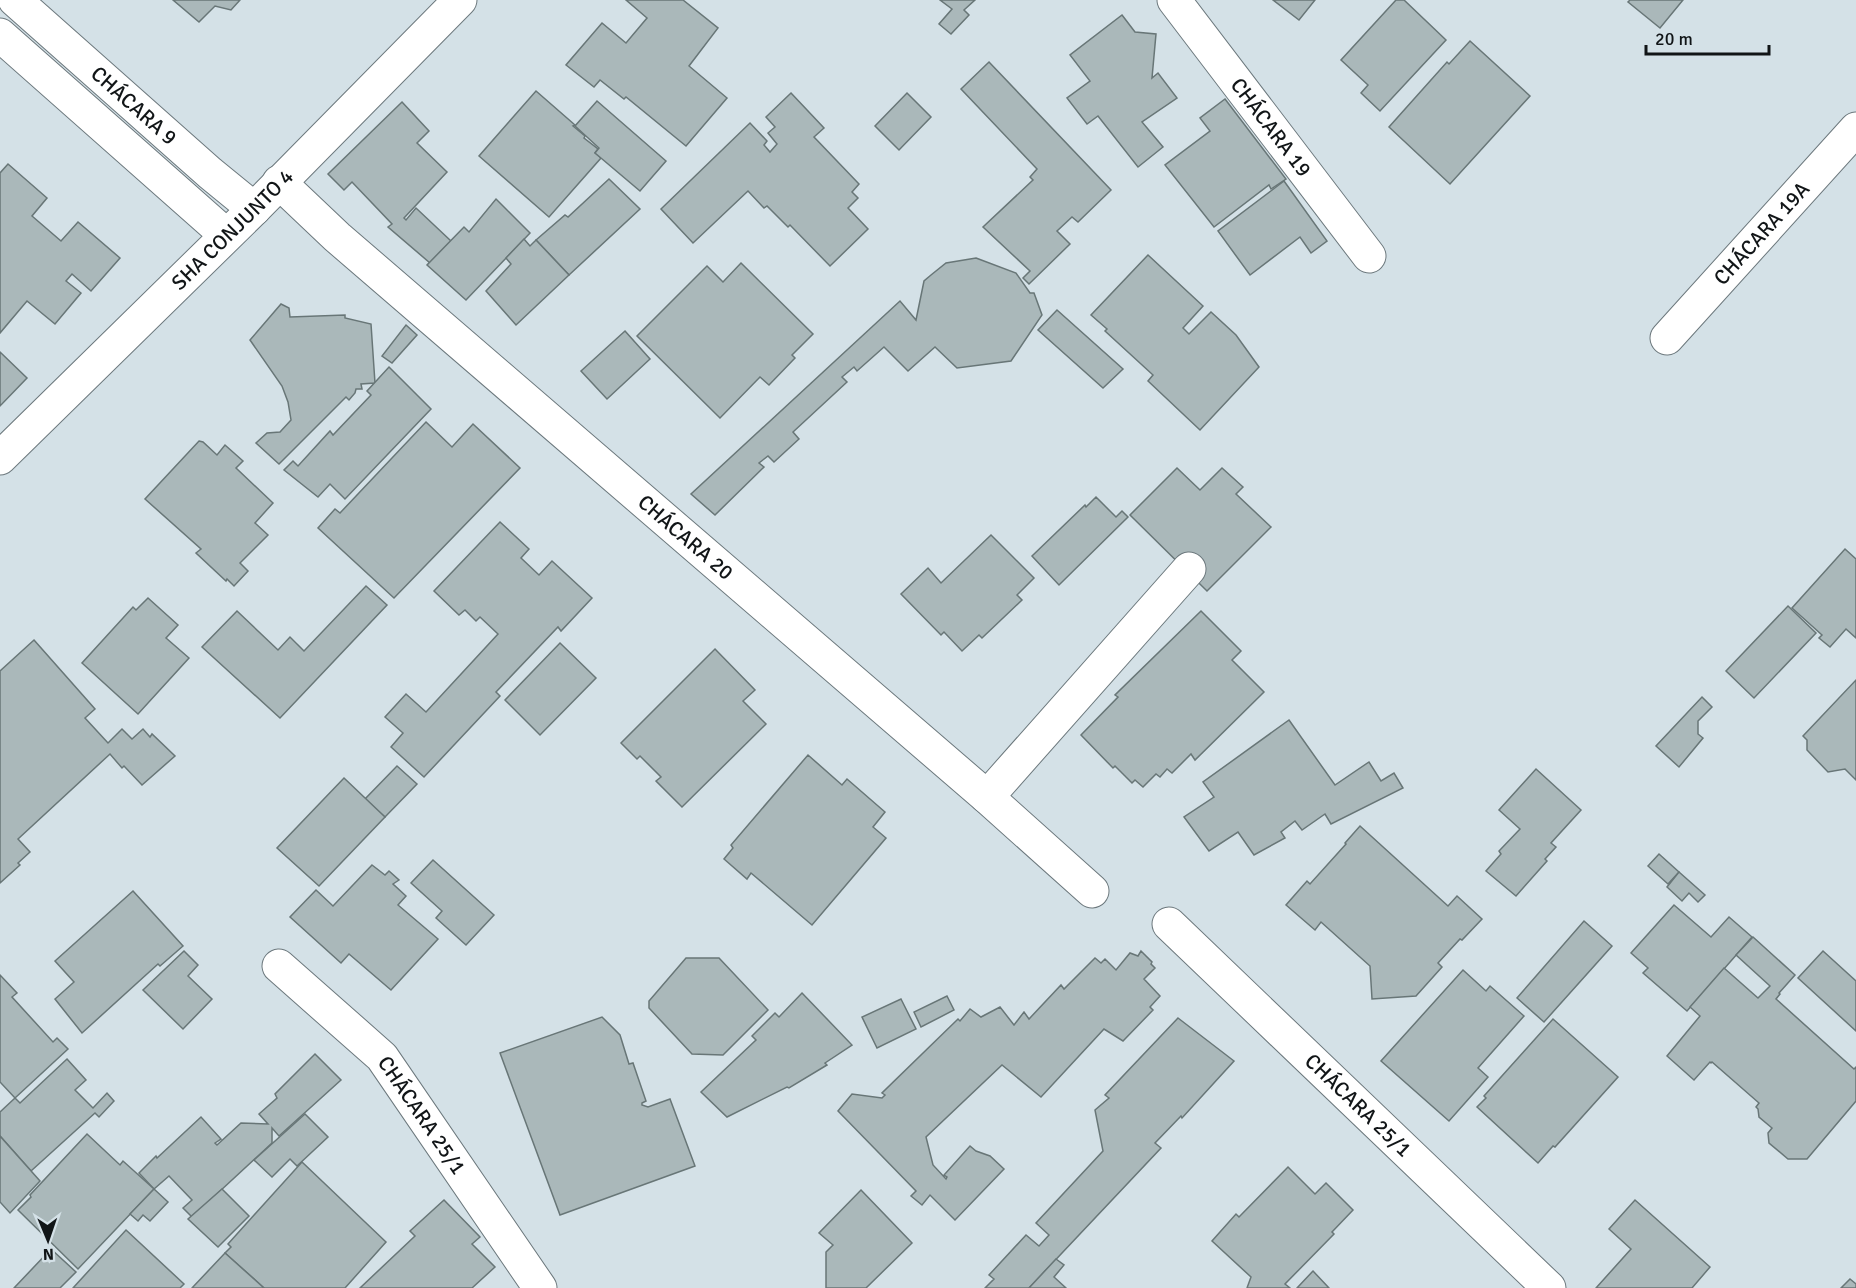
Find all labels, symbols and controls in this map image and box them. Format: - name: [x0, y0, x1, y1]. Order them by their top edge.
- scale bar: [1646, 18, 1769, 56]
- text: 20 m: [1655, 28, 1693, 50]
- street label: CHÁCARA 9: [86, 60, 182, 151]
- street label: CHÁCARA 19: [1225, 73, 1317, 182]
- street label: SHA CONJUNTO 4: [166, 164, 299, 296]
- street label: CHÁCARA 19A: [1708, 176, 1815, 291]
- street label: CHÁCARA 20: [632, 489, 739, 586]
- street label: CHÁCARA 25/1: [1299, 1048, 1417, 1162]
- street label: CHÁCARA 25/1: [372, 1051, 472, 1180]
- north arrow: [18, 1210, 78, 1270]
- text: N: [43, 1244, 54, 1264]

